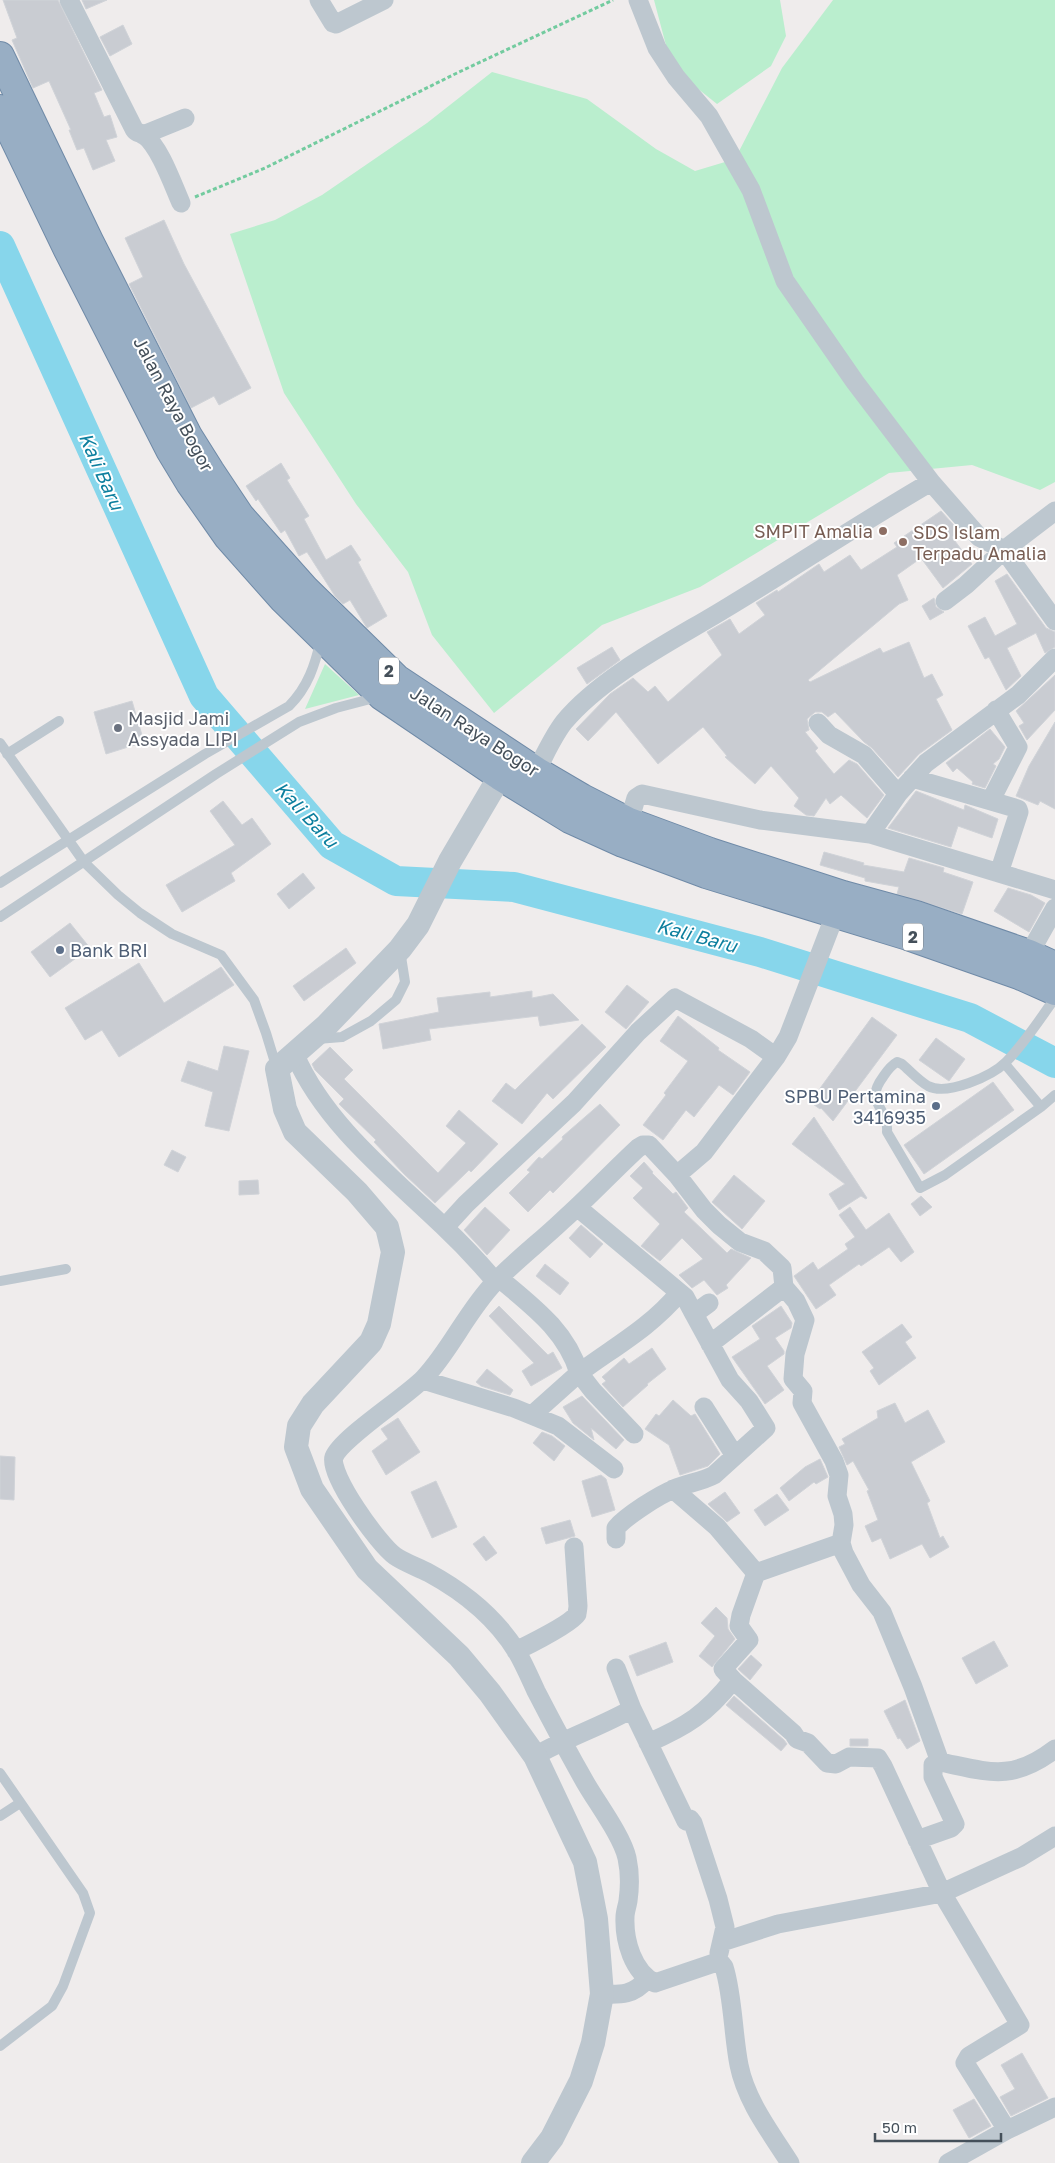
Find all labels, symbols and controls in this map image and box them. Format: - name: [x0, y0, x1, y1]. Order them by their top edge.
- street label: Jalan Raya Bogor: [129, 333, 219, 475]
- water label: Kali Baru: [75, 429, 130, 514]
- place label: SMPIT Amalia: [754, 520, 873, 542]
- place label: SDS Islam Terpadu Amalia: [913, 521, 1047, 564]
- marker: SMPIT Amalia: [877, 525, 889, 537]
- marker: SDS Islam Terpadu Amalia: [897, 536, 909, 548]
- road number: 2: [379, 658, 399, 684]
- street label: Jalan Raya Bogor: [406, 681, 544, 781]
- place label: Masjid Jami Assyada LIPI: [128, 707, 238, 750]
- marker: Masjid Jami Assyada LIPI: [112, 722, 124, 734]
- water label: Kali Baru: [271, 776, 344, 853]
- water label: Kali Baru: [654, 913, 741, 957]
- road number: 2: [903, 924, 923, 950]
- place label: Bank BRI: [70, 939, 148, 961]
- marker: Bank BRI: [54, 944, 66, 956]
- place label: SPBU Pertamina 3416935: [784, 1085, 926, 1128]
- marker: SPBU Pertamina 3416935: [930, 1100, 942, 1112]
- scale bar: [875, 2110, 1001, 2142]
- text: 50 m: [882, 2118, 917, 2136]

